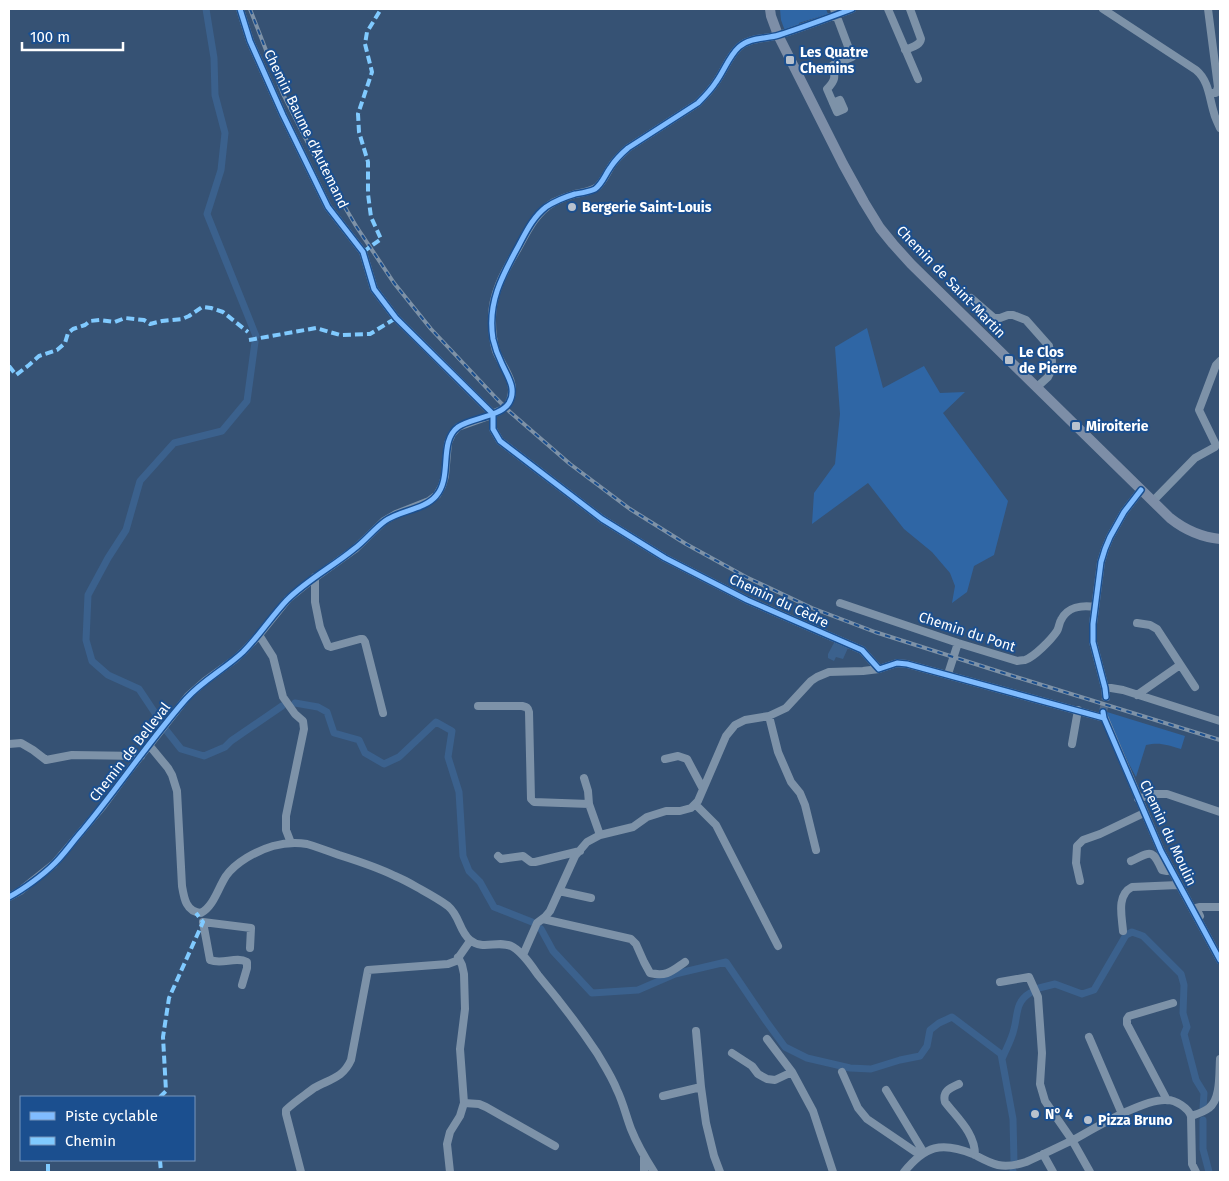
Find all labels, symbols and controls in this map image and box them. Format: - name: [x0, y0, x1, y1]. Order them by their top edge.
- scale bar: [22, 20, 124, 52]
- text: 100 m: [30, 28, 70, 46]
- place label: Les Quatre Chemins: [800, 44, 869, 77]
- street label: Chemin Baume d'Autemand: [260, 47, 352, 211]
- marker: Les Quatre Chemins: [784, 54, 796, 66]
- place label: Bergerie Saint-Louis: [582, 199, 712, 216]
- marker: Bergerie Saint-Louis: [566, 201, 578, 213]
- street label: Chemin de Saint-Martin: [893, 222, 1009, 342]
- place label: Le Clos de Pierre: [1019, 344, 1077, 377]
- marker: Le Clos de Pierre: [1003, 354, 1015, 366]
- place label: Miroiterie: [1086, 418, 1149, 435]
- marker: Miroiterie: [1070, 420, 1082, 432]
- street label: Chemin du Cèdre: [727, 571, 831, 631]
- street label: Chemin du Pont: [916, 608, 1018, 656]
- street label: Chemin de Belleval: [86, 699, 174, 805]
- street label: Chemin du Moulin: [1136, 777, 1200, 889]
- legend: [20, 1096, 195, 1161]
- place label: N° 4: [1045, 1106, 1073, 1123]
- text: Piste cyclable: [65, 1107, 158, 1125]
- marker: N° 4: [1029, 1108, 1041, 1120]
- place label: Pizza Bruno: [1098, 1112, 1173, 1129]
- marker: Pizza Bruno: [1082, 1114, 1094, 1126]
- text: Chemin: [65, 1132, 116, 1150]

